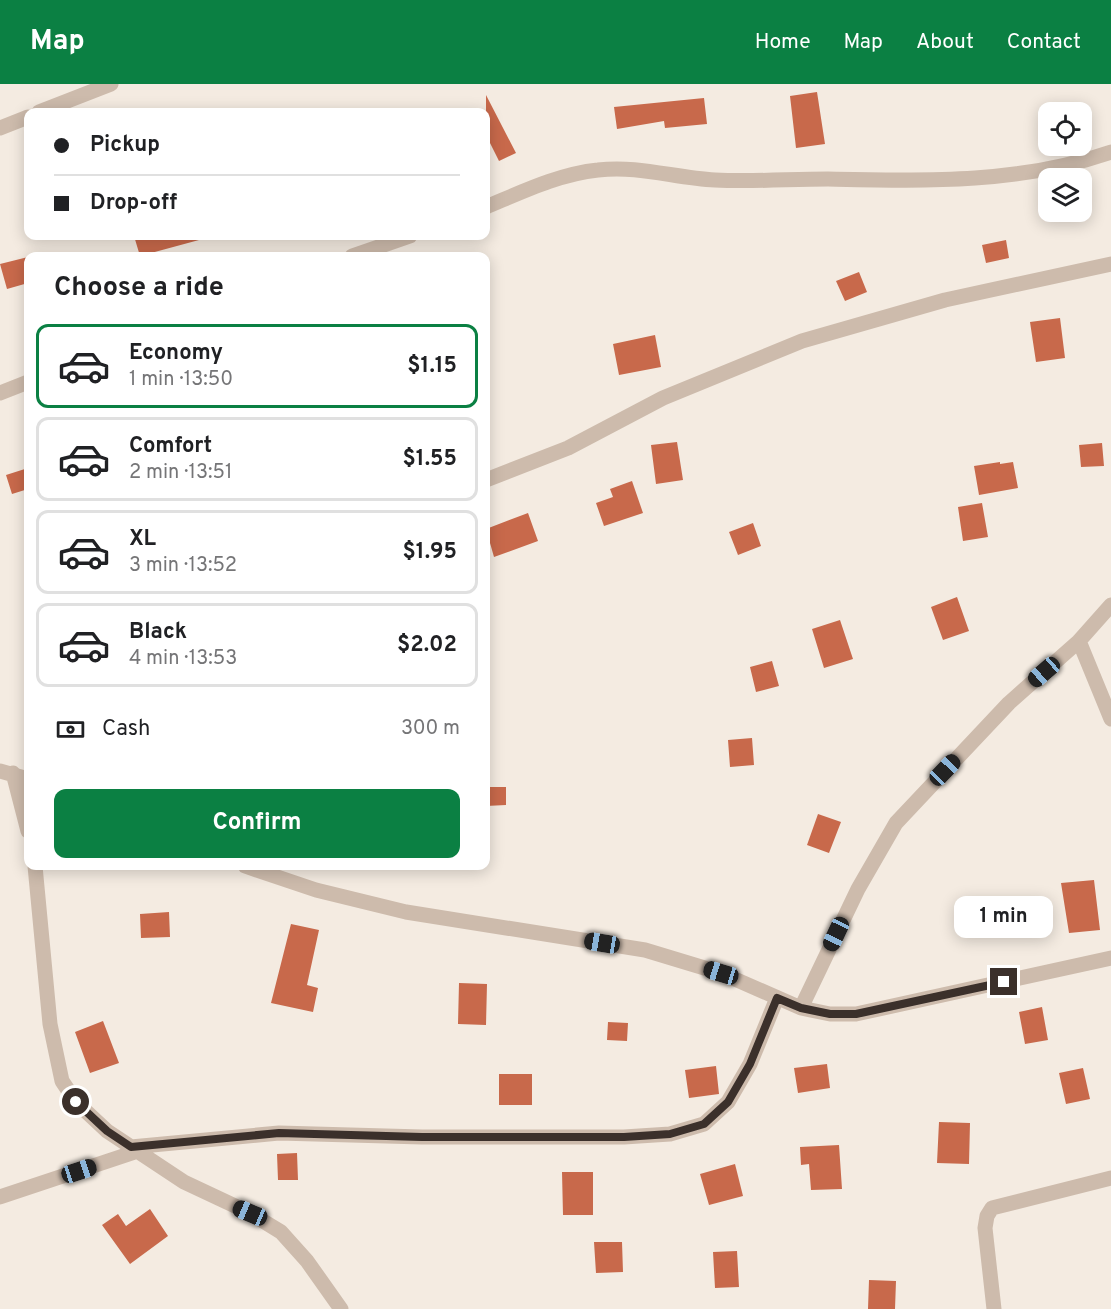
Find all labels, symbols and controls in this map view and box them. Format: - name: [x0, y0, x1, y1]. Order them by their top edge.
- text: Map: [30, 24, 85, 60]
- text: Home: [755, 29, 811, 56]
- text: Map: [844, 29, 883, 56]
- text: About: [916, 29, 974, 56]
- text: Contact: [1007, 29, 1081, 56]
- map controls: [1038, 102, 1092, 222]
- button: locate: [1038, 102, 1092, 156]
- text: Pickup: [90, 132, 160, 159]
- button: layers: [1038, 168, 1092, 222]
- text: Drop-off: [90, 190, 177, 217]
- text: Choose a ride: [54, 271, 224, 305]
- icon: car: [57, 339, 111, 393]
- text: Economy: [129, 340, 223, 367]
- text: $1.15: [407, 353, 457, 380]
- text: 1 min · 13:50: [129, 367, 233, 393]
- icon: car: [57, 432, 111, 486]
- text: Comfort: [129, 433, 212, 460]
- text: $1.55: [403, 446, 457, 473]
- text: 2 min · 13:51: [129, 460, 233, 486]
- icon: car: [57, 525, 111, 579]
- text: XL: [129, 526, 156, 553]
- text: $1.95: [403, 539, 457, 566]
- text: 3 min · 13:52: [129, 553, 237, 579]
- icon: car: [57, 618, 111, 672]
- text: Black: [129, 619, 187, 646]
- text: $2.02: [397, 632, 457, 659]
- text: 4 min · 13:53: [129, 646, 237, 672]
- car: [1025, 653, 1063, 691]
- icon: cash: [54, 713, 87, 746]
- text: Cash: [102, 716, 151, 743]
- text: 300 m: [401, 716, 460, 742]
- car: [926, 751, 964, 789]
- button: Confirm: [54, 789, 460, 858]
- callout: 1 min: [954, 895, 1054, 937]
- text: 1 min: [979, 904, 1028, 930]
- car: [820, 914, 852, 954]
- car: [583, 931, 621, 955]
- car: [701, 959, 741, 987]
- route end: [990, 968, 1017, 995]
- route start: [62, 1088, 89, 1115]
- car: [59, 1157, 99, 1185]
- car: [230, 1198, 270, 1228]

